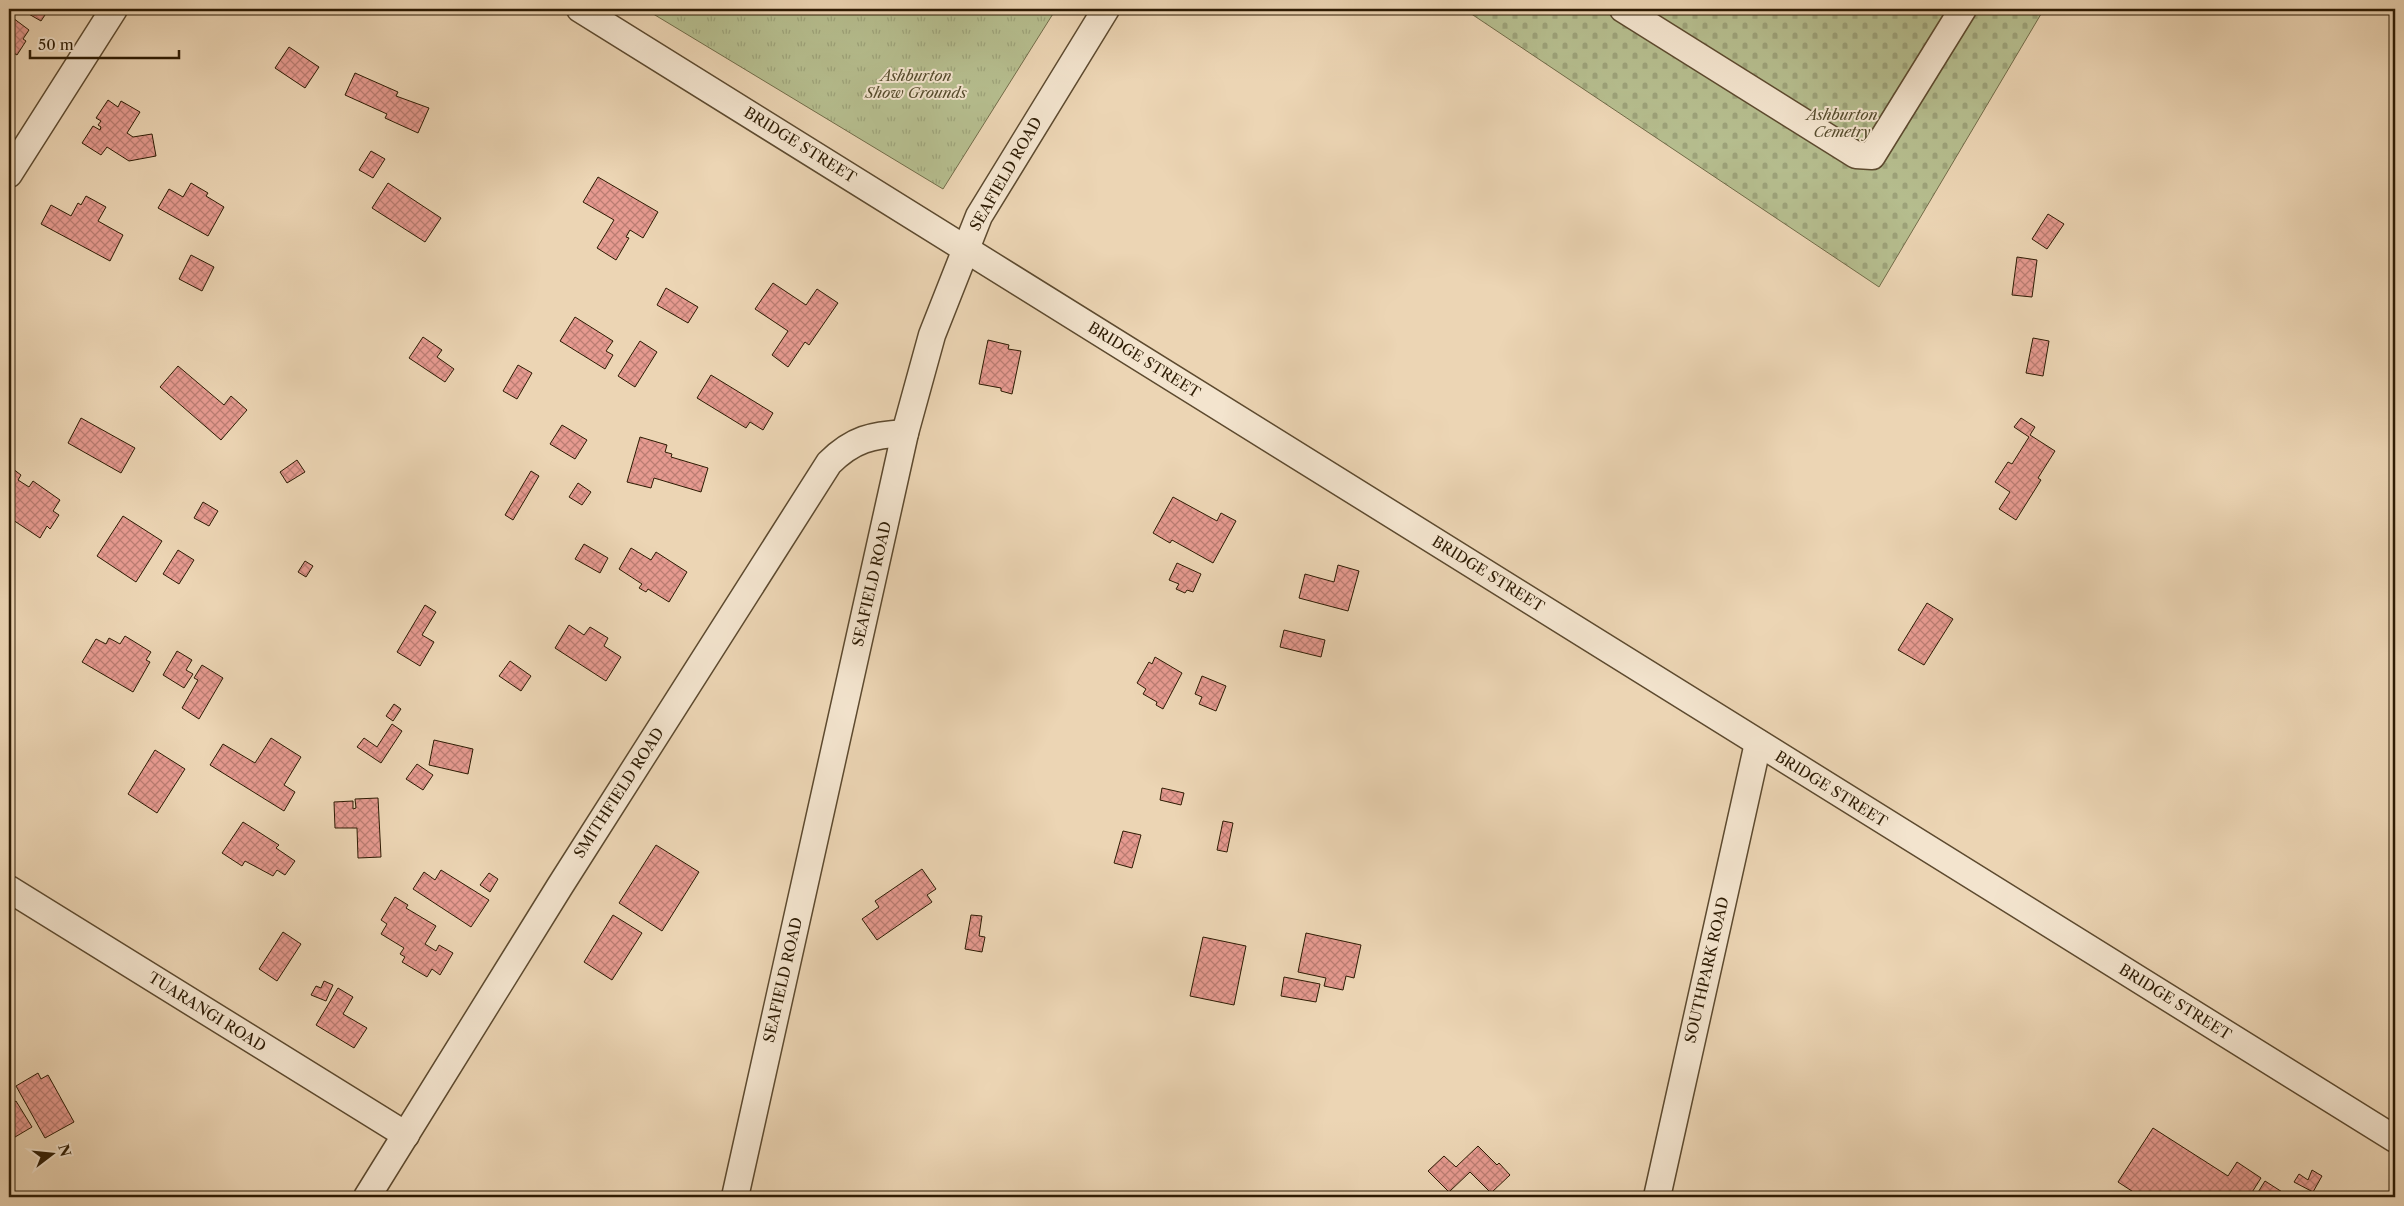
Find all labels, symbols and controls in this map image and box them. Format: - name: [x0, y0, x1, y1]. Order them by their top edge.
- scale bar: [30, 28, 179, 60]
- text: 50 m: [38, 35, 74, 54]
- park label: Ashburton Show Grounds: [864, 66, 967, 102]
- street label: BRIDGE STREET: [741, 102, 861, 187]
- park label: Ashburton Cemetry: [1804, 105, 1878, 141]
- street label: SEAFIELD ROAD: [965, 113, 1046, 234]
- street label: BRIDGE STREET: [1085, 317, 1205, 402]
- street label: SEAFIELD ROAD: [848, 519, 895, 648]
- street label: BRIDGE STREET: [1429, 531, 1549, 616]
- street label: SMITHFIELD ROAD: [569, 724, 668, 861]
- street label: BRIDGE STREET: [1772, 746, 1892, 831]
- street label: SOUTHPARK ROAD: [1680, 895, 1733, 1045]
- street label: SEAFIELD ROAD: [759, 915, 806, 1044]
- street label: BRIDGE STREET: [2116, 959, 2236, 1044]
- street label: TUARANGI ROAD: [145, 968, 270, 1056]
- north arrow: [28, 1128, 78, 1178]
- text: N: [54, 1142, 75, 1159]

